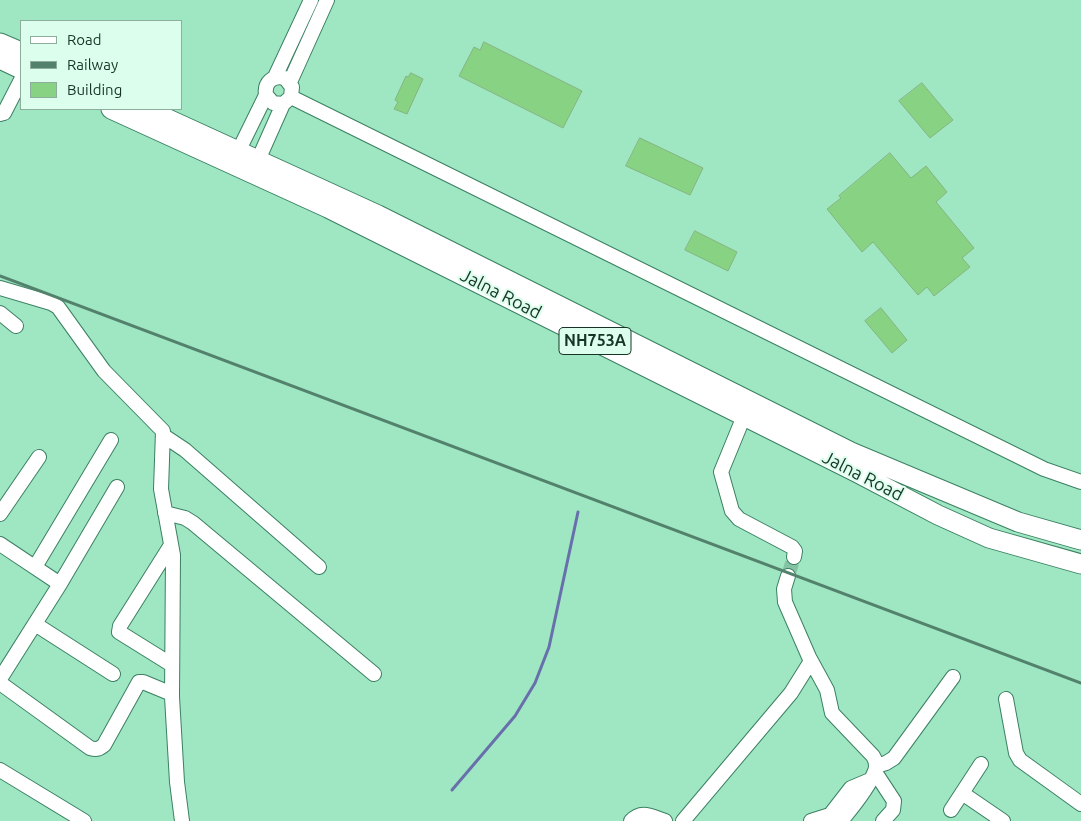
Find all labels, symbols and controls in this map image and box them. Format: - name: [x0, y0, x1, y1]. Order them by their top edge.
- legend: [20, 20, 182, 110]
- text: Road: [67, 31, 102, 48]
- text: Railway: [67, 56, 118, 73]
- text: Building: [67, 81, 122, 98]
- street label: Jalna Road: [457, 264, 545, 324]
- road number: NH753A: [559, 328, 631, 354]
- street label: Jalna Road: [819, 446, 907, 506]

